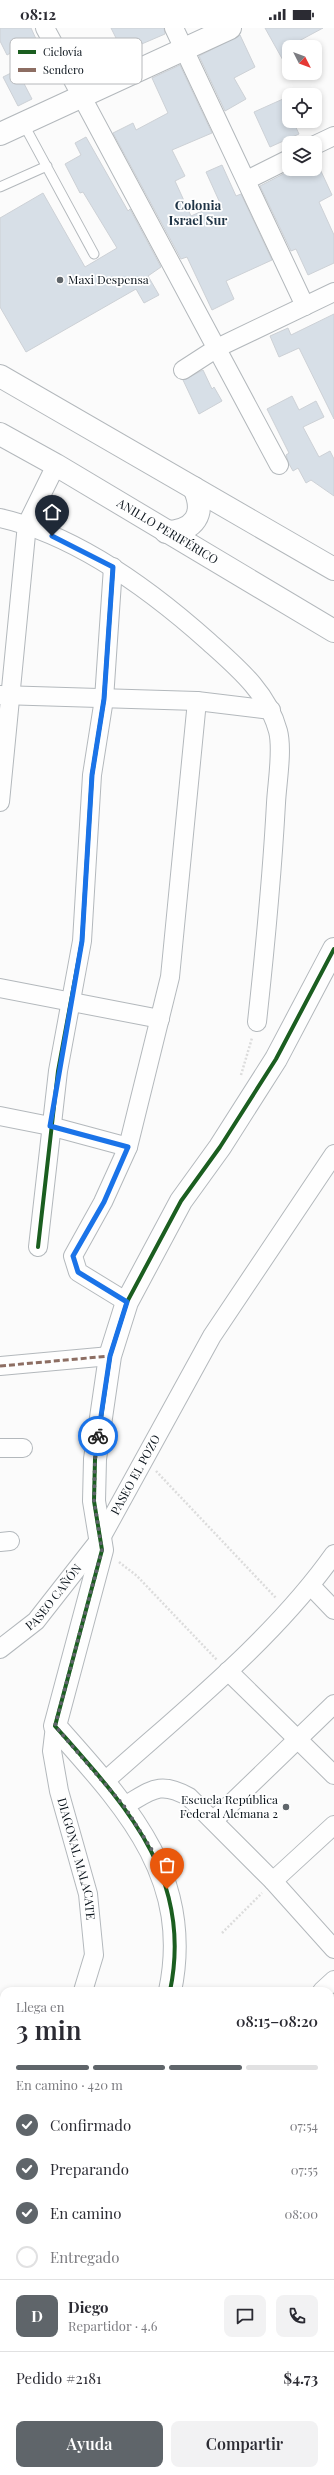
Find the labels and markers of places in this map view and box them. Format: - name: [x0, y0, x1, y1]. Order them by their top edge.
- place label: Maxi Despensa: [68, 271, 149, 287]
- marker: Maxi Despensa: [55, 275, 65, 285]
- pin: [35, 495, 69, 536]
- place label: Escuela República Federal Alemana 2: [180, 1791, 278, 1821]
- marker: Escuela República Federal Alemana 2: [281, 1802, 291, 1812]
- pin: [150, 1848, 184, 1889]

